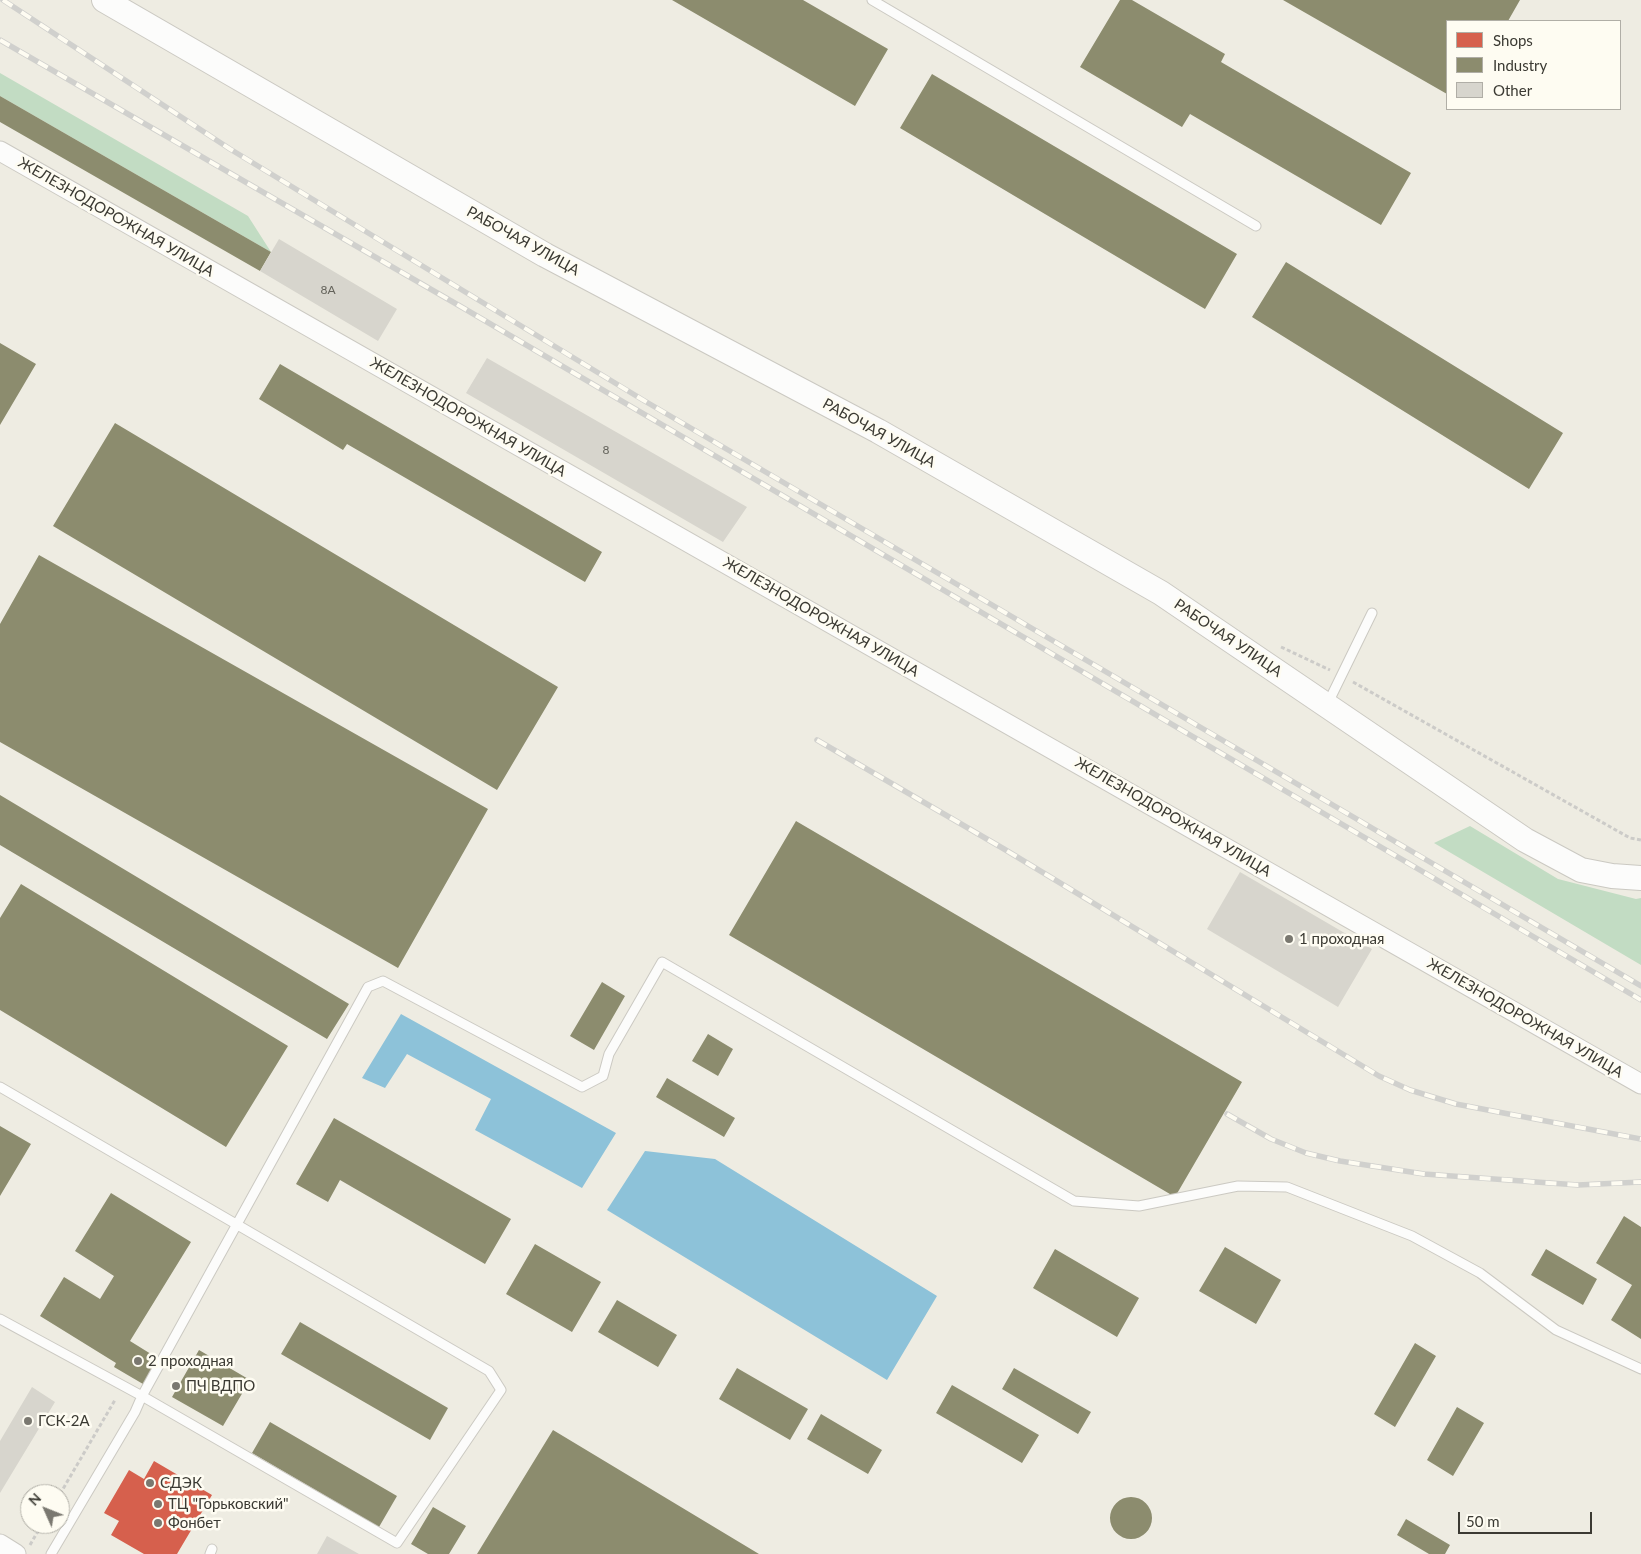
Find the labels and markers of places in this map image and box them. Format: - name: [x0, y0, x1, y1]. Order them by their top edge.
- place label: 1 проходная: [1299, 930, 1384, 948]
- marker: 1 проходная: [1283, 933, 1295, 945]
- place label: 2 проходная: [148, 1352, 233, 1370]
- marker: 2 проходная: [132, 1355, 144, 1367]
- place label: ПЧ ВДПО: [186, 1377, 255, 1395]
- marker: ПЧ ВДПО: [170, 1380, 182, 1392]
- place label: ГСК-2А: [38, 1412, 90, 1430]
- marker: ГСК-2А: [22, 1415, 34, 1427]
- place label: СДЭК: [160, 1474, 202, 1492]
- marker: СДЭК: [144, 1477, 156, 1489]
- place label: ТЦ "Горьковский": [168, 1495, 289, 1513]
- marker: ТЦ "Горьковский": [152, 1498, 164, 1510]
- place label: Фонбет: [168, 1514, 221, 1532]
- marker: Фонбет: [152, 1517, 164, 1529]

